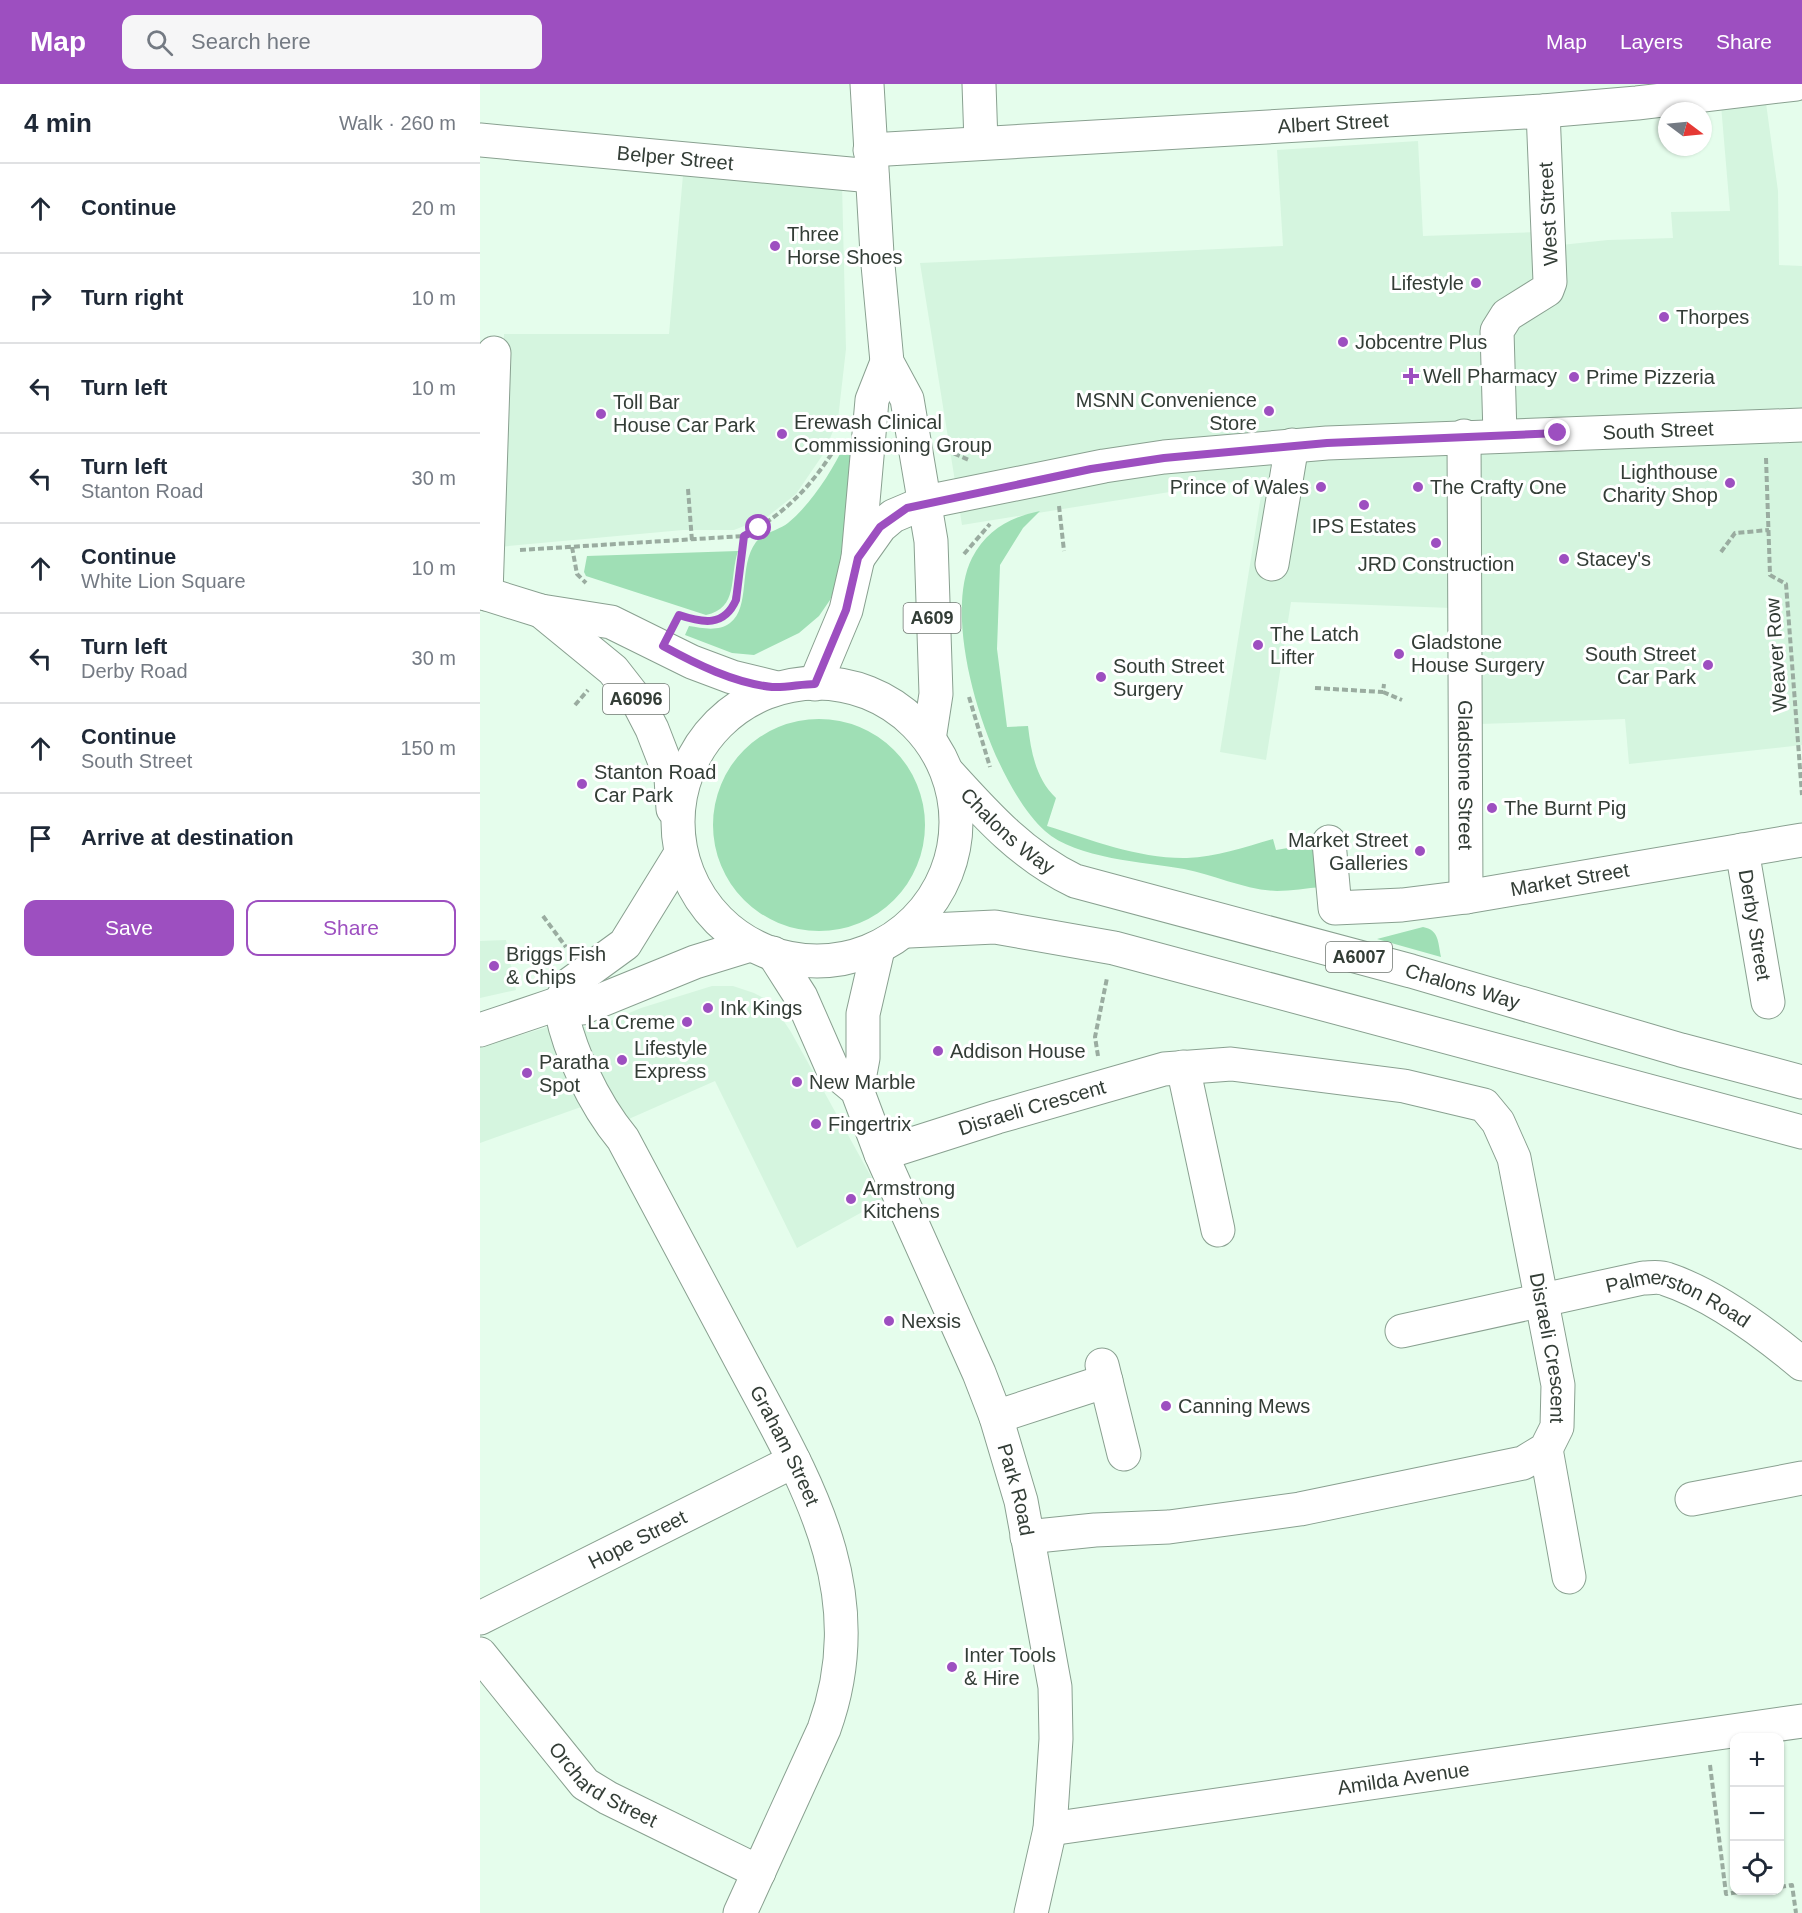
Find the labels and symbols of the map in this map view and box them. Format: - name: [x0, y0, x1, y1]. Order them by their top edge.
- north arrow: [1658, 102, 1712, 156]
- street label: Albert Street: [1277, 109, 1390, 137]
- street label: Belper Street: [616, 142, 735, 174]
- street label: West Street: [1534, 161, 1562, 267]
- place label: Three Horse Shoes: [787, 223, 903, 268]
- marker: Three Horse Shoes: [768, 239, 782, 253]
- place label: Lifestyle: [1391, 272, 1464, 294]
- marker: Lifestyle: [1469, 276, 1483, 290]
- place label: Thorpes: [1676, 306, 1749, 328]
- marker: Thorpes: [1657, 310, 1671, 324]
- place label: Jobcentre Plus: [1355, 331, 1487, 353]
- marker: Jobcentre Plus: [1336, 335, 1350, 349]
- place label: Well Pharmacy: [1423, 365, 1557, 387]
- place label: Prime Pizzeria: [1586, 366, 1716, 388]
- marker: Well Pharmacy: [1404, 369, 1418, 383]
- marker: Prime Pizzeria: [1567, 370, 1581, 384]
- place label: MSNN Convenience Store: [1076, 389, 1257, 434]
- place label: Toll Bar House Car Park: [613, 391, 756, 436]
- marker: MSNN Convenience Store: [1262, 404, 1276, 418]
- marker: Toll Bar House Car Park: [594, 407, 608, 421]
- place label: Erewash Clinical Commissioning Group: [794, 411, 992, 456]
- street label: South Street: [1602, 417, 1714, 444]
- route end: [1544, 419, 1570, 445]
- marker: Erewash Clinical Commissioning Group: [775, 427, 789, 441]
- place label: Lighthouse Charity Shop: [1602, 461, 1718, 506]
- place label: Prince of Wales: [1170, 476, 1309, 498]
- place label: The Crafty One: [1430, 476, 1567, 498]
- marker: Lighthouse Charity Shop: [1723, 476, 1737, 490]
- marker: Prince of Wales: [1314, 480, 1328, 494]
- marker: The Crafty One: [1411, 480, 1425, 494]
- marker: IPS Estates: [1357, 498, 1371, 512]
- route start: [745, 514, 771, 540]
- place label: IPS Estates: [1312, 515, 1416, 537]
- marker: JRD Construction: [1429, 536, 1443, 550]
- place label: Stacey's: [1576, 548, 1651, 570]
- marker: Stacey's: [1557, 552, 1571, 566]
- place label: JRD Construction: [1358, 553, 1514, 575]
- street label: Weaver Row: [1761, 597, 1791, 713]
- road number: A609: [904, 603, 960, 633]
- place label: The Latch Lifter: [1270, 623, 1359, 668]
- place label: Gladstone House Surgery: [1411, 631, 1544, 676]
- marker: The Latch Lifter: [1251, 638, 1265, 652]
- place label: South Street Car Park: [1585, 643, 1697, 688]
- marker: Gladstone House Surgery: [1392, 647, 1406, 661]
- place label: South Street Surgery: [1113, 655, 1225, 700]
- marker: South Street Car Park: [1701, 658, 1715, 672]
- marker: South Street Surgery: [1094, 670, 1108, 684]
- road number: A6096: [603, 684, 669, 714]
- street label: Gladstone Street: [1454, 700, 1477, 851]
- place label: Stanton Road Car Park: [594, 761, 716, 806]
- marker: Stanton Road Car Park: [575, 777, 589, 791]
- street label: Chalons Way: [956, 784, 1059, 878]
- place label: The Burnt Pig: [1504, 797, 1626, 819]
- marker: The Burnt Pig: [1485, 801, 1499, 815]
- place label: Market Street Galleries: [1288, 829, 1408, 874]
- marker: Market Street Galleries: [1413, 844, 1427, 858]
- street label: Market Street: [1509, 858, 1631, 900]
- street label: Derby Street: [1735, 868, 1775, 983]
- road number: A6007: [1326, 942, 1392, 972]
- place label: Briggs Fish & Chips: [506, 943, 606, 988]
- marker: Briggs Fish & Chips: [487, 959, 501, 973]
- street label: Chalons Way: [1403, 959, 1522, 1013]
- place label: Ink Kings: [720, 997, 802, 1019]
- marker: Ink Kings: [701, 1001, 715, 1015]
- place label: La Creme: [587, 1011, 675, 1033]
- marker: La Creme: [680, 1015, 694, 1029]
- place label: Lifestyle Express: [634, 1037, 707, 1082]
- place label: Addison House: [950, 1040, 1086, 1062]
- marker: Addison House: [931, 1044, 945, 1058]
- place label: Paratha Spot: [539, 1051, 610, 1096]
- marker: Lifestyle Express: [615, 1053, 629, 1067]
- marker: Paratha Spot: [520, 1066, 534, 1080]
- place label: New Marble: [809, 1071, 916, 1093]
- marker: New Marble: [790, 1075, 804, 1089]
- street label: Disraeli Crescent: [956, 1075, 1109, 1140]
- place label: Fingertrix: [828, 1113, 911, 1135]
- marker: Fingertrix: [809, 1117, 823, 1131]
- place label: Armstrong Kitchens: [863, 1177, 955, 1222]
- marker: Armstrong Kitchens: [844, 1192, 858, 1206]
- street label: Palmerston Road: [1603, 1266, 1754, 1332]
- street label: Disraeli Crescent: [1525, 1271, 1569, 1424]
- place label: Nexsis: [901, 1310, 961, 1332]
- marker: Nexsis: [882, 1314, 896, 1328]
- street label: Graham Street: [746, 1382, 824, 1509]
- place label: Canning Mews: [1178, 1395, 1310, 1417]
- marker: Canning Mews: [1159, 1399, 1173, 1413]
- street label: Park Road: [993, 1441, 1038, 1537]
- street label: Hope Street: [585, 1505, 690, 1573]
- place label: Inter Tools & Hire: [964, 1644, 1056, 1689]
- marker: Inter Tools & Hire: [945, 1660, 959, 1674]
- street label: Orchard Street: [545, 1738, 661, 1832]
- street label: Amilda Avenue: [1336, 1758, 1471, 1799]

